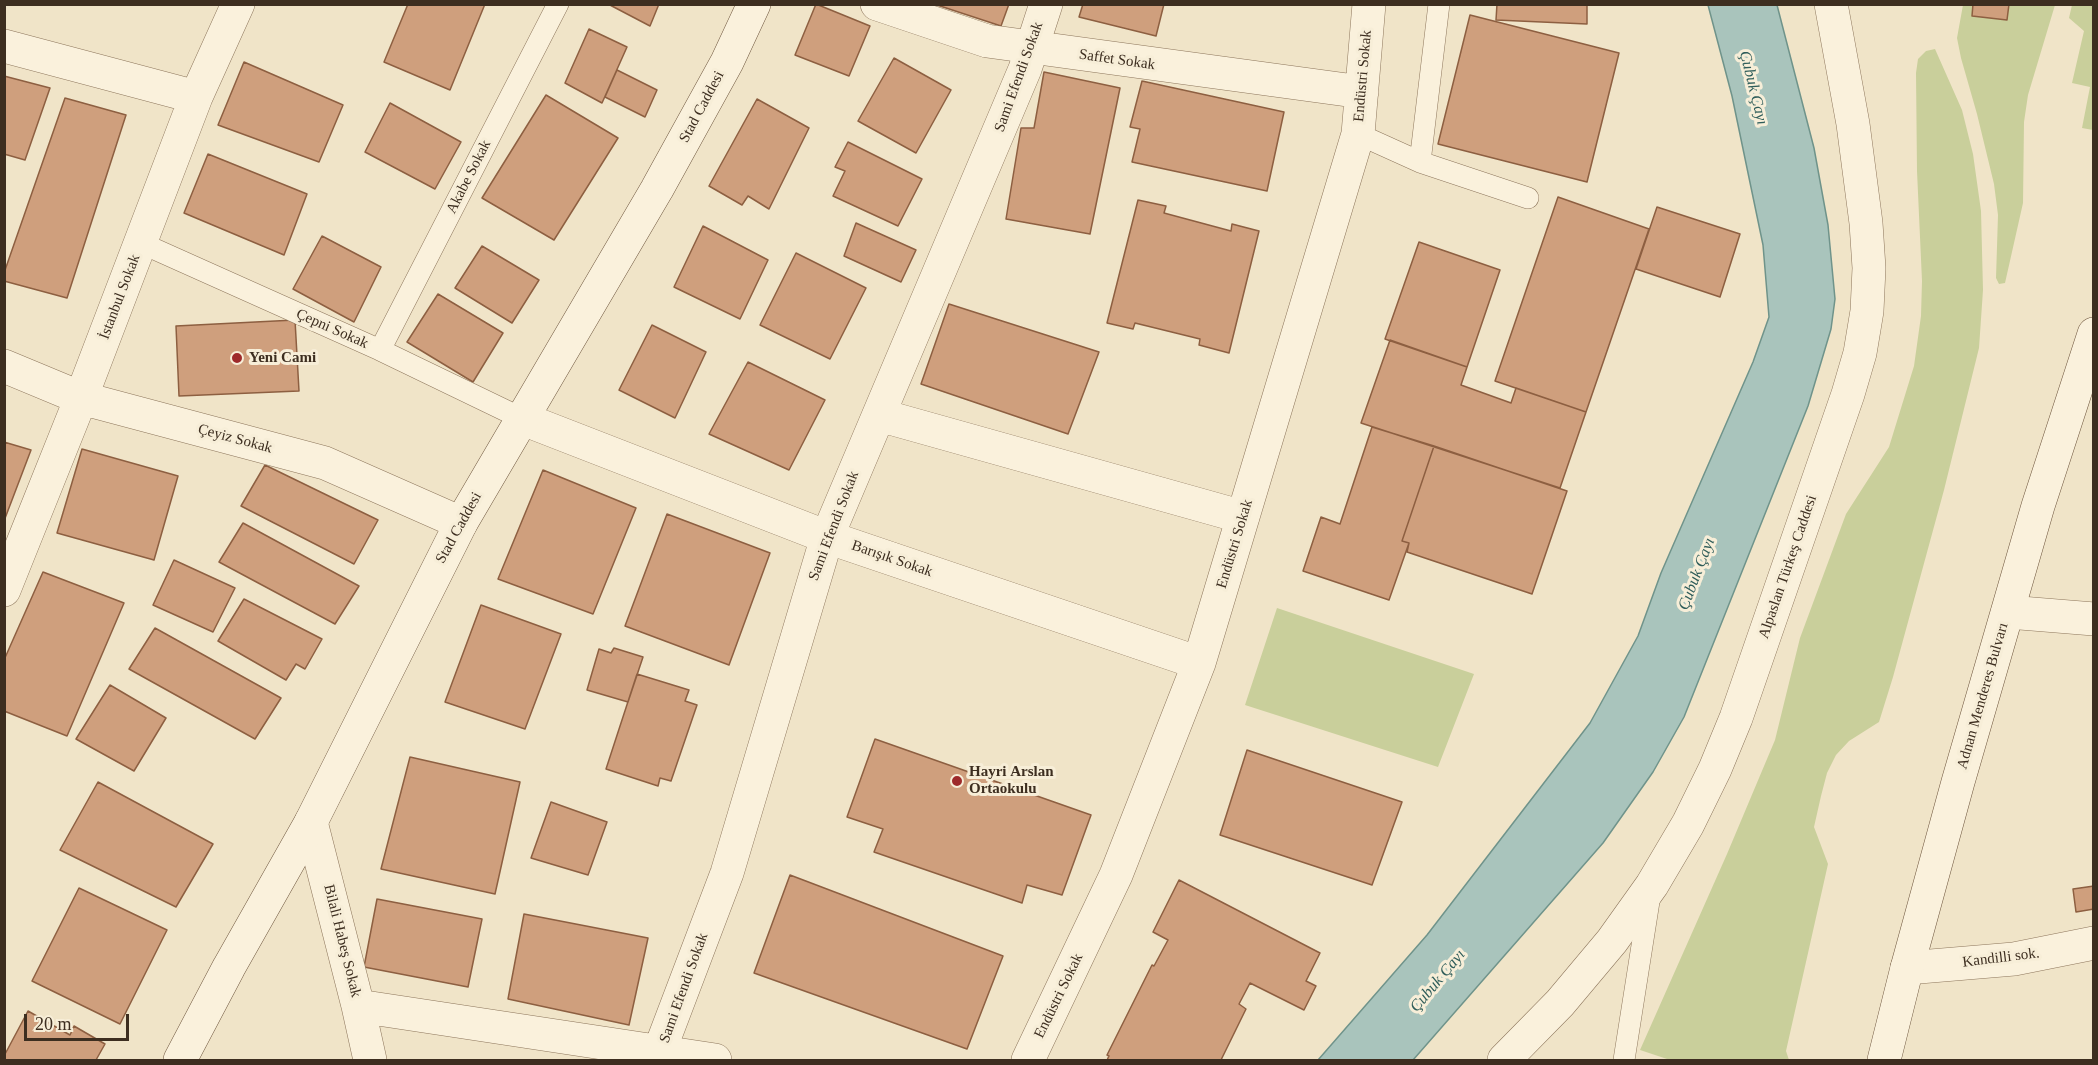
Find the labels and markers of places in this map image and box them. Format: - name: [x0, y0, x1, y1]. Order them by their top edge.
- place label: Yeni Cami: [249, 349, 316, 367]
- marker: Yeni Cami: [230, 351, 244, 365]
- place label: Hayri Arslan Ortaokulu: [969, 763, 1054, 798]
- marker: Hayri Arslan Ortaokulu: [950, 774, 964, 788]

